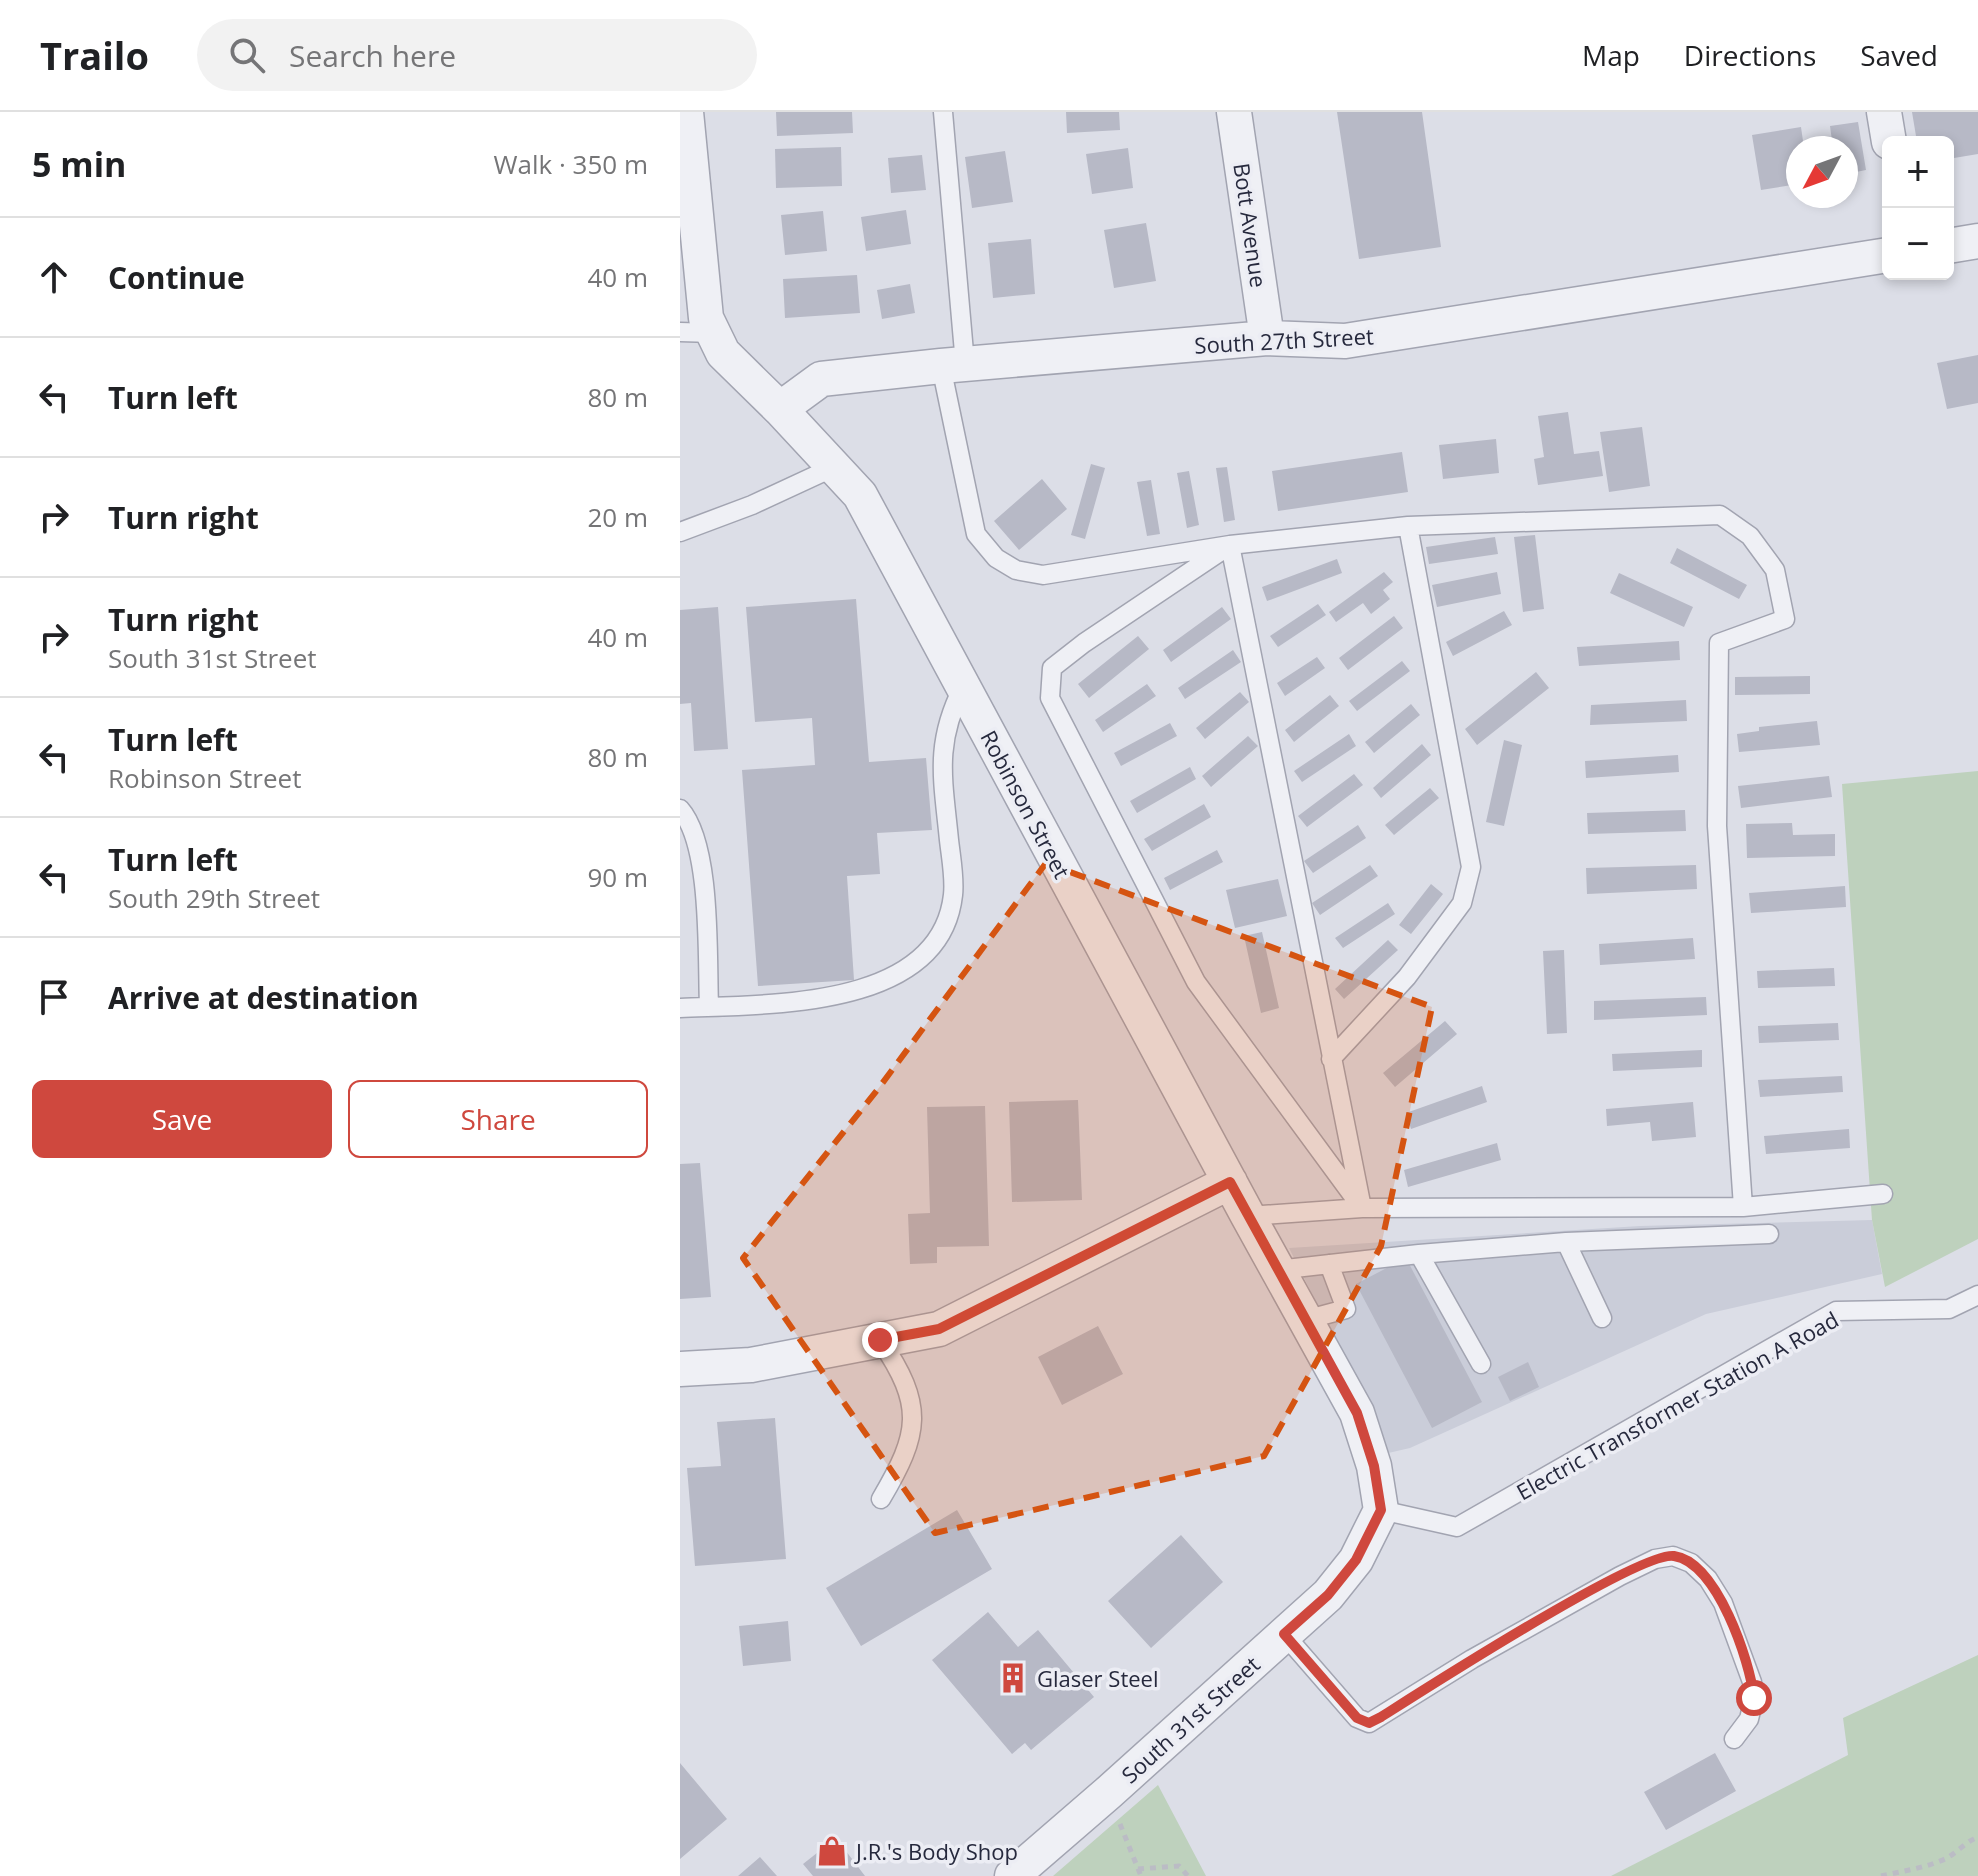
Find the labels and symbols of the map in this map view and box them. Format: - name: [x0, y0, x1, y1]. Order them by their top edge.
- north arrow: [1786, 136, 1858, 208]
- street label: Bott Avenue: [1227, 161, 1275, 289]
- street label: South 27th Street: [1194, 320, 1375, 360]
- street label: Robinson Street: [974, 725, 1078, 883]
- street label: Electric Transformer Station A Road: [1511, 1304, 1843, 1506]
- route end: [862, 1322, 898, 1358]
- street label: South 31st Street: [1114, 1649, 1266, 1789]
- building icon: Glaser Steel: [996, 1661, 1030, 1695]
- place label: Glaser Steel: [1037, 1663, 1158, 1693]
- route start: [1736, 1680, 1772, 1716]
- shop icon: J.R.'s Body Shop: [815, 1834, 849, 1868]
- place label: J.R.'s Body Shop: [854, 1836, 1018, 1866]

